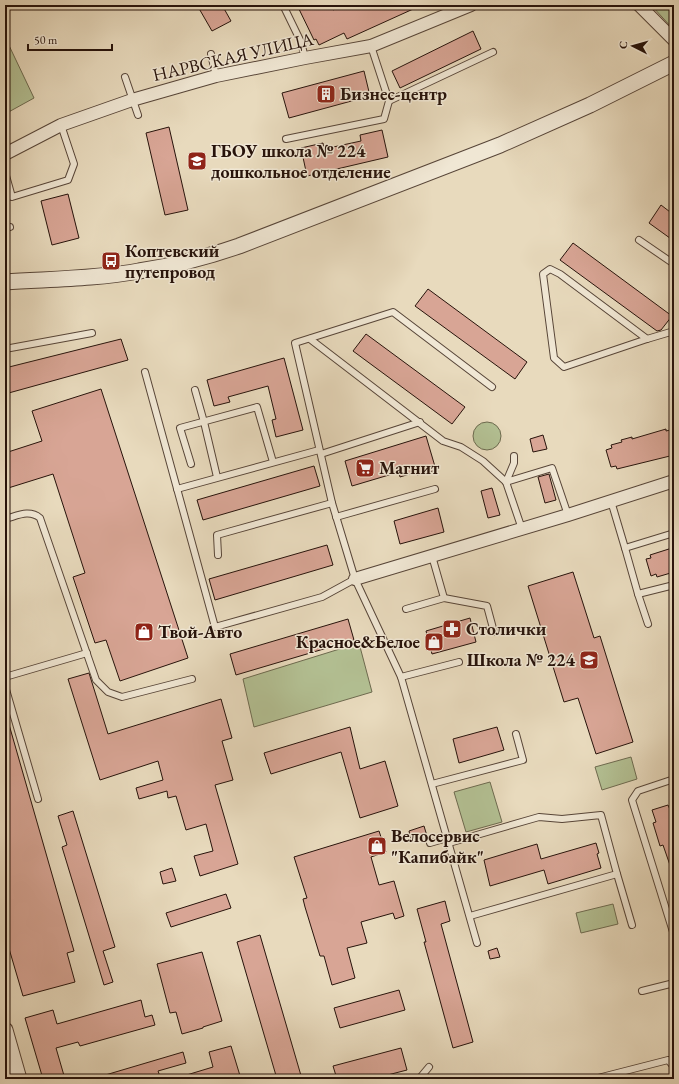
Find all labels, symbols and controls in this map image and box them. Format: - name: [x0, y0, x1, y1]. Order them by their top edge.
- scale bar: [28, 26, 112, 52]
- north arrow: [613, 26, 653, 66]
- street label: НАРВСКАЯ УЛИЦА: [150, 27, 316, 86]
- text: 50 m: [34, 32, 58, 48]
- text: С: [616, 40, 630, 50]
- place label: Бизнес-центр: [340, 82, 447, 105]
- building icon: Бизнес-центр: [315, 83, 337, 105]
- place label: ГБОУ школа № 224 дошкольное отделение: [211, 139, 391, 183]
- school or university icon: ГБОУ школа № 224 дошкольное отделение: [186, 150, 208, 172]
- place label: Коптевский путепровод: [125, 239, 220, 283]
- bus stop icon: Коптевский путепровод: [100, 250, 122, 272]
- place label: Магнит: [379, 456, 439, 479]
- supermarket icon: Магнит: [354, 457, 376, 479]
- place label: Столички: [466, 617, 547, 640]
- pharmacy icon: Столички: [441, 618, 463, 640]
- place label: Твой-Авто: [158, 620, 242, 643]
- shop icon: Твой-Авто: [133, 621, 155, 643]
- place label: Красное&Белое: [296, 630, 420, 653]
- shop icon: Красное&Белое: [423, 631, 445, 653]
- place label: Школа № 224: [467, 648, 575, 671]
- school or university icon: Школа № 224: [578, 649, 600, 671]
- place label: Велосервис "Капибайк": [391, 824, 484, 868]
- shop icon: Велосервис "Капибайк": [366, 835, 388, 857]

